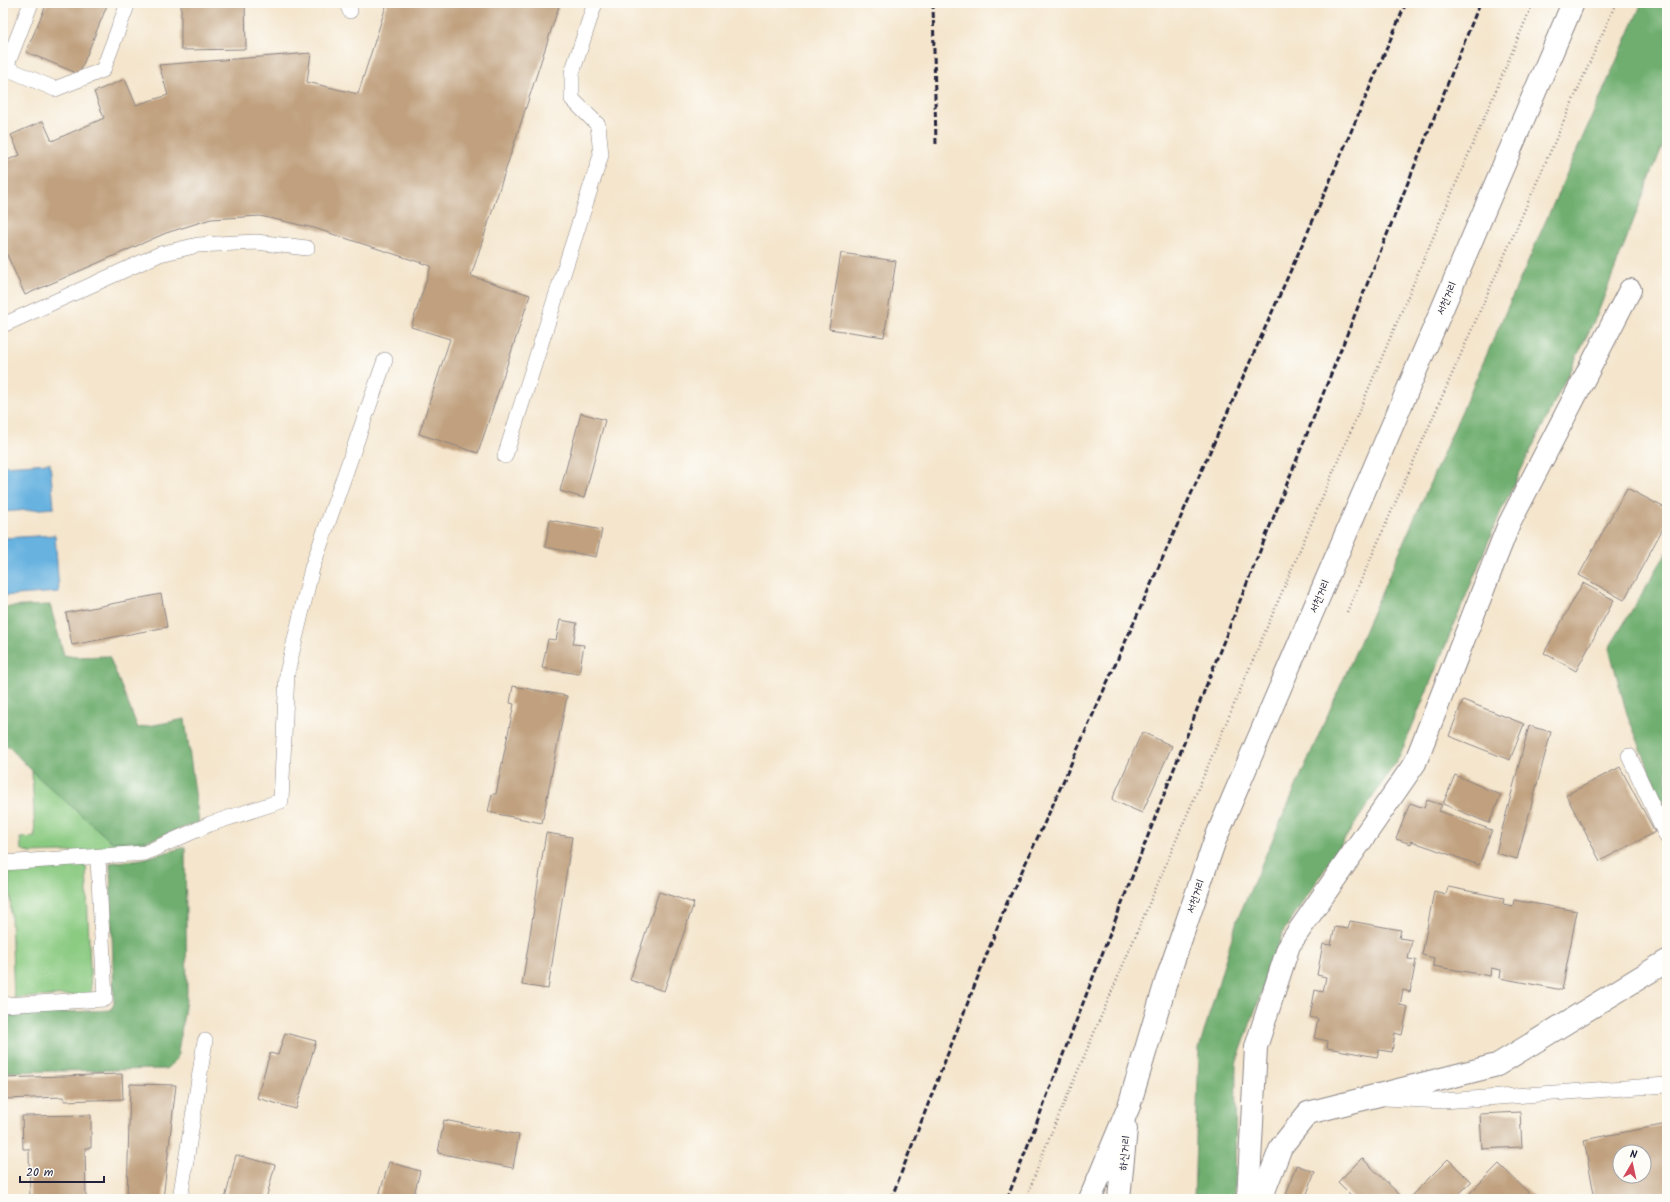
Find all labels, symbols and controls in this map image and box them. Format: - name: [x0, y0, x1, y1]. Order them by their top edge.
- street label: 서천거리: [1432, 279, 1462, 318]
- street label: 서천거리: [1305, 577, 1335, 616]
- street label: 서천거리: [1182, 877, 1210, 916]
- street label: 하신거리: [1114, 1135, 1136, 1172]
- north arrow: [1612, 1144, 1652, 1184]
- text: N: [1629, 1146, 1638, 1165]
- scale bar: [20, 1158, 104, 1184]
- text: 20 m: [26, 1163, 54, 1182]

